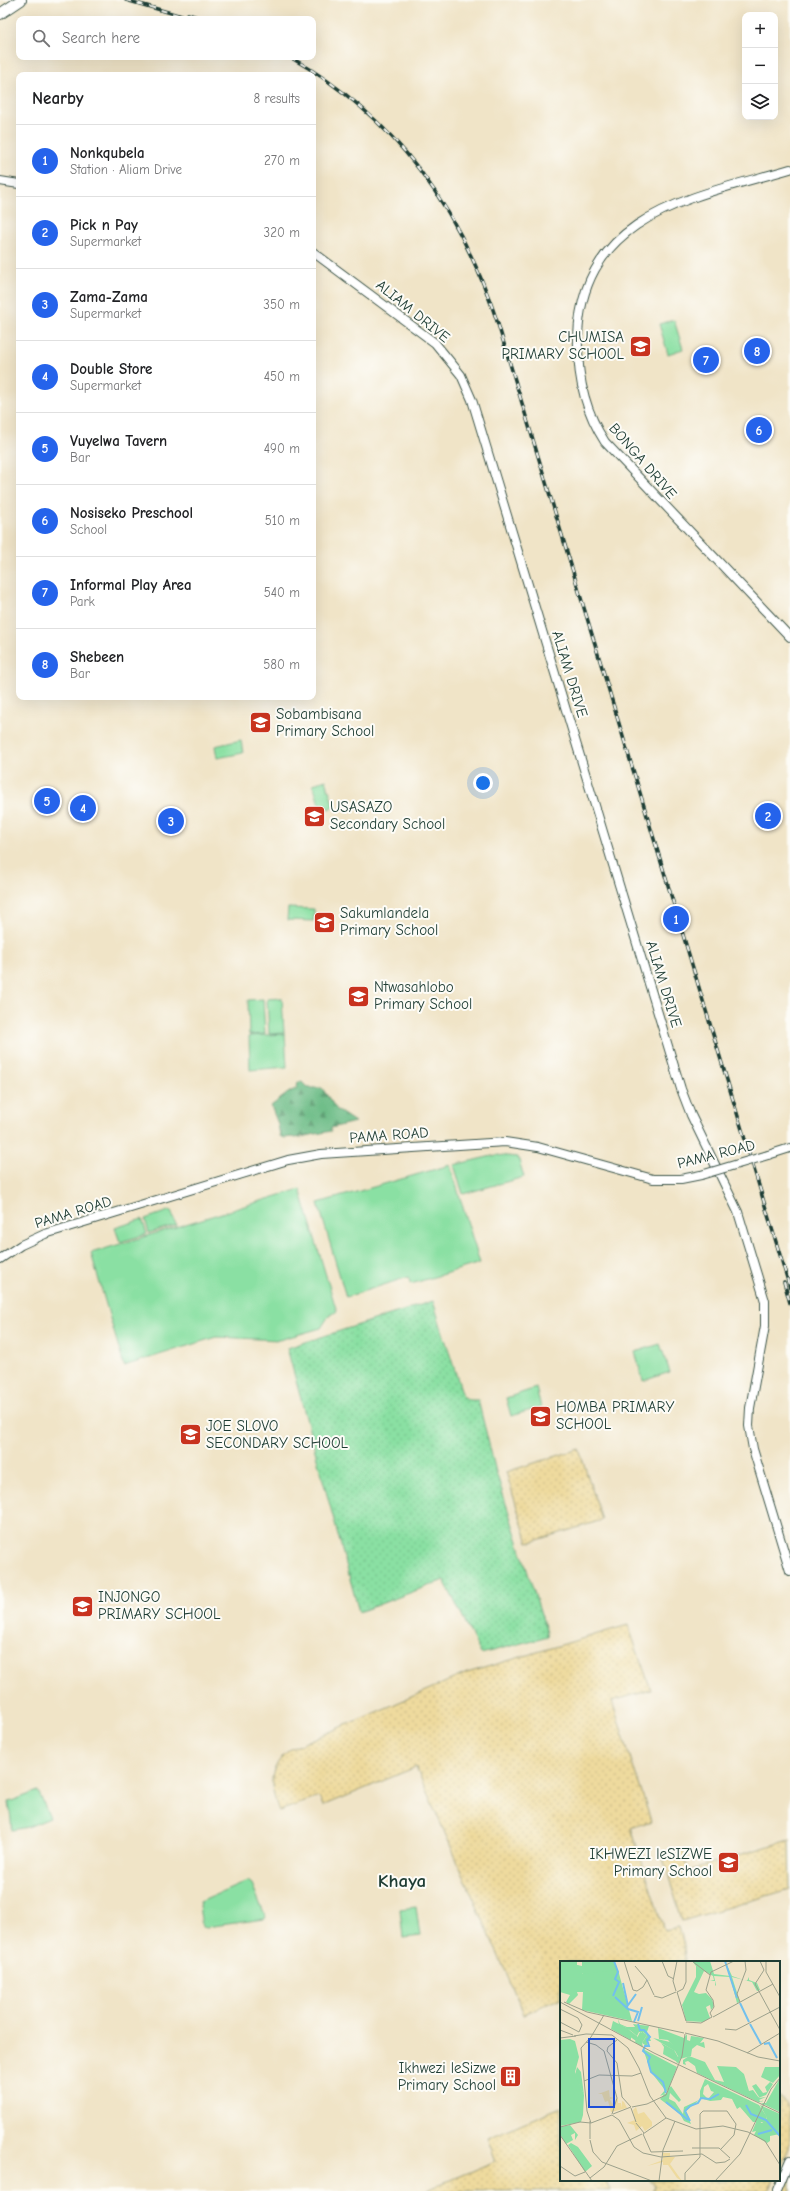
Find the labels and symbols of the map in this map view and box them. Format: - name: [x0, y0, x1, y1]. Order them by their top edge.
- street label: ALIAM DRIVE: [372, 276, 454, 346]
- place label: CHUMISA PRIMARY SCHOOL: [502, 328, 624, 363]
- school or university icon: CHUMISA PRIMARY SCHOOL: [627, 333, 653, 359]
- pin: 8: [744, 336, 770, 366]
- pin: 7: [693, 345, 719, 375]
- pin: 6: [746, 415, 772, 445]
- street label: BONGA DRIVE: [605, 419, 681, 503]
- street label: ALIAM DRIVE: [548, 628, 592, 720]
- place label: Sobambisana Primary School: [276, 705, 374, 740]
- school or university icon: Sobambisana Primary School: [248, 710, 274, 736]
- your location: [473, 773, 493, 793]
- pin: 5: [34, 786, 60, 816]
- pin: 4: [70, 793, 96, 823]
- place label: USASAZO Secondary School: [330, 798, 445, 833]
- pin: 2: [755, 801, 781, 831]
- school or university icon: USASAZO Secondary School: [302, 803, 328, 829]
- pin: 3: [158, 806, 184, 836]
- place label: Sakumlandela Primary School: [340, 904, 438, 939]
- pin: 1: [663, 904, 689, 934]
- school or university icon: Sakumlandela Primary School: [312, 909, 338, 935]
- street label: ALIAM DRIVE: [642, 938, 686, 1030]
- place label: Ntwasahlobo Primary School: [374, 978, 472, 1013]
- school or university icon: Ntwasahlobo Primary School: [345, 983, 371, 1009]
- street label: PAMA ROAD: [349, 1123, 429, 1147]
- street label: PAMA ROAD: [675, 1136, 757, 1172]
- street label: PAMA ROAD: [32, 1192, 114, 1232]
- place label: HOMBA PRIMARY SCHOOL: [556, 1398, 674, 1433]
- school or university icon: HOMBA PRIMARY SCHOOL: [528, 1403, 554, 1429]
- place label: JOE SLOVO SECONDARY SCHOOL: [206, 1417, 349, 1452]
- school or university icon: JOE SLOVO SECONDARY SCHOOL: [177, 1422, 203, 1448]
- place label: INJONGO PRIMARY SCHOOL: [98, 1588, 221, 1623]
- school or university icon: INJONGO PRIMARY SCHOOL: [70, 1593, 96, 1619]
- place label: IKHWEZI leSIZWE Primary School: [589, 1845, 712, 1880]
- school or university icon: IKHWEZI leSIZWE Primary School: [715, 1850, 741, 1876]
- district label: Khaya: [378, 1870, 426, 1892]
- inset map: [560, 1961, 780, 2181]
- place label: Ikhwezi leSizwe Primary School: [398, 2059, 496, 2094]
- building icon: Ikhwezi leSizwe Primary School: [498, 2064, 524, 2090]

